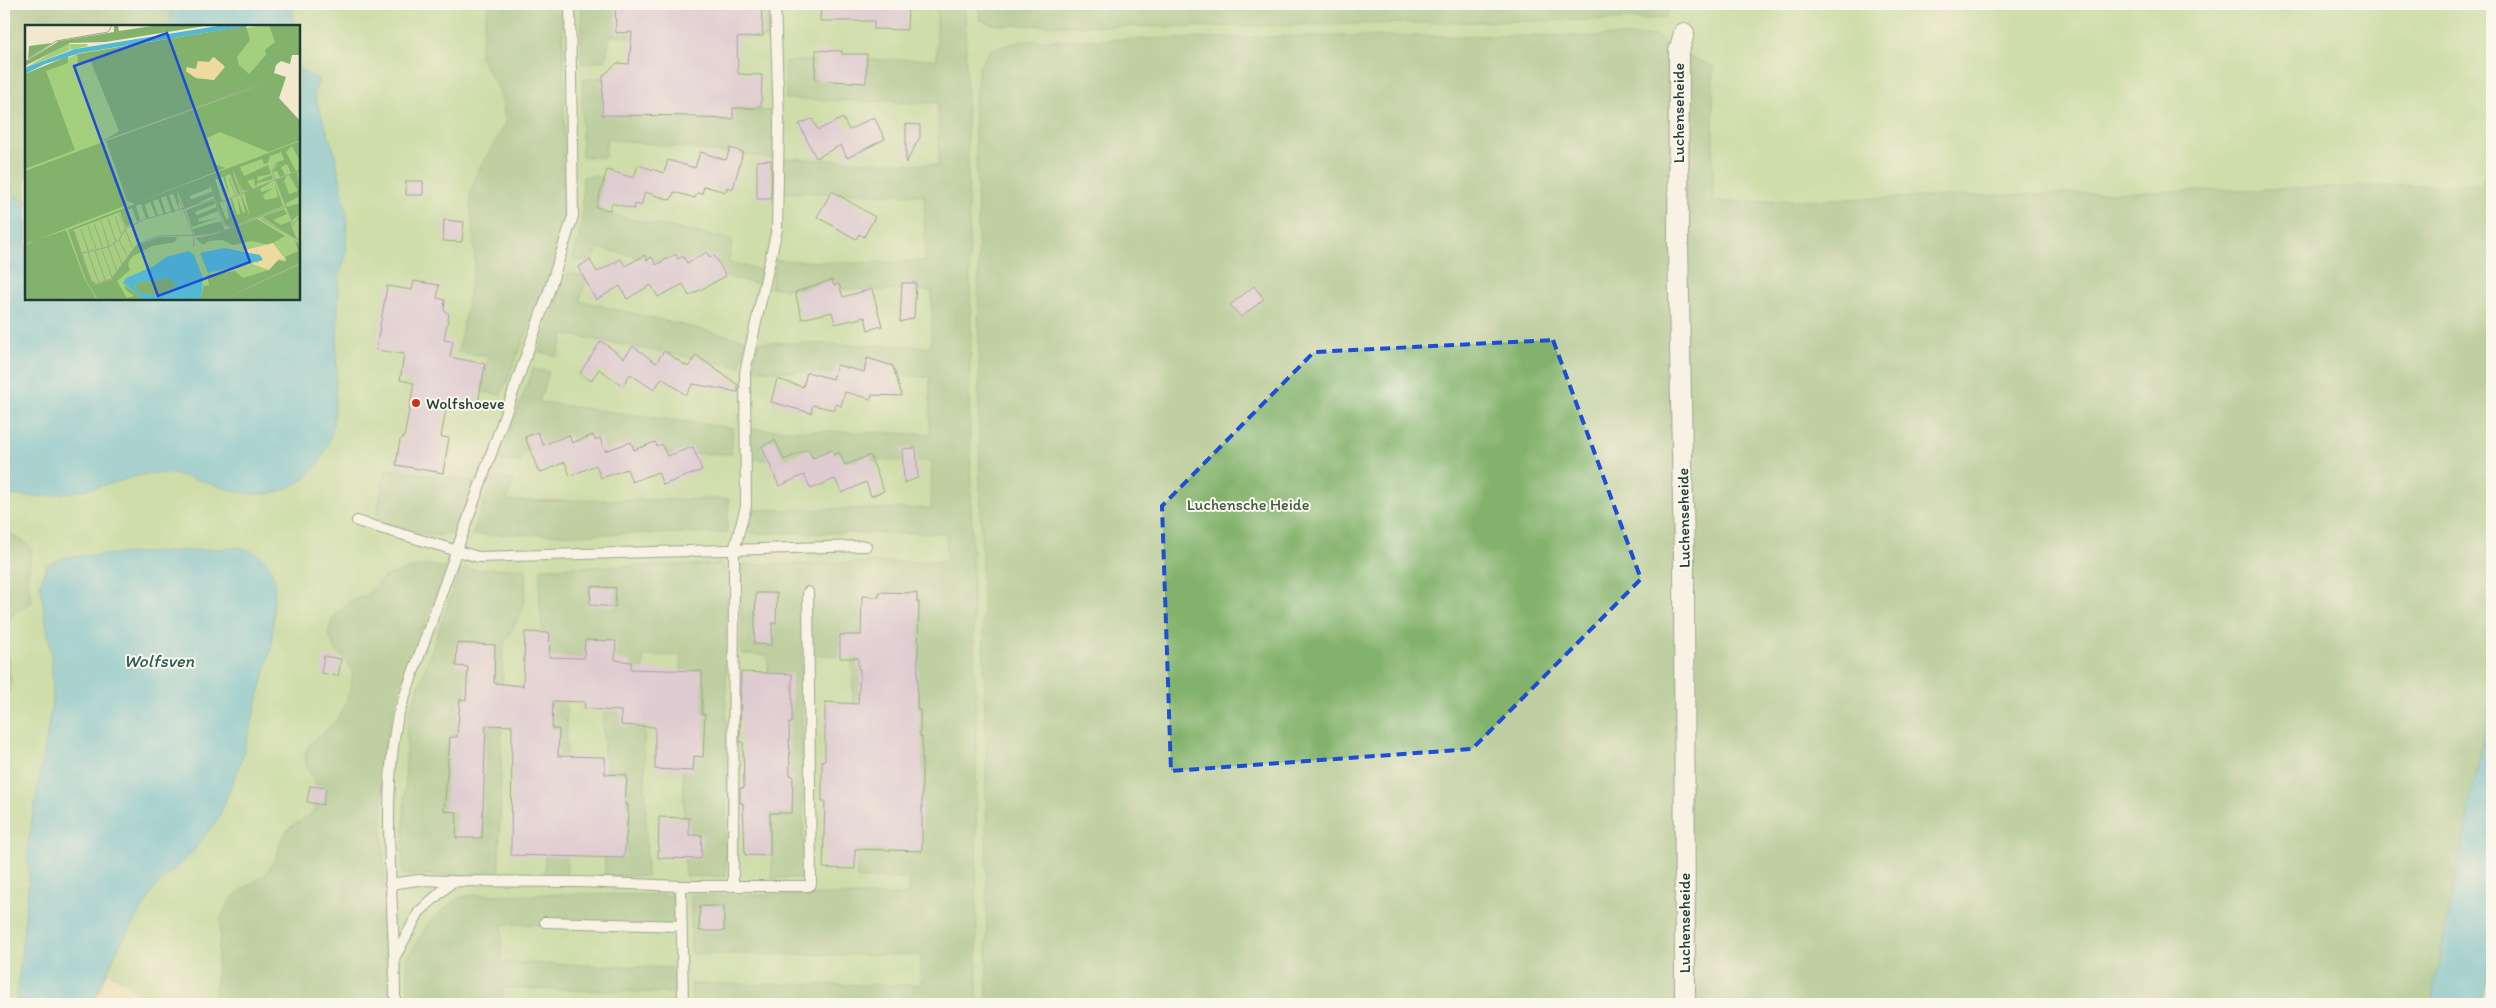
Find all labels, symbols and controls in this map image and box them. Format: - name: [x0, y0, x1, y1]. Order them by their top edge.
- inset map: [25, 25, 300, 300]
- street label: Luchenseheide: [1669, 63, 1688, 163]
- place label: Wolfshoeve: [426, 394, 505, 413]
- marker: Wolfshoeve: [410, 397, 422, 409]
- street label: Luchenseheide: [1673, 467, 1694, 568]
- park label: Luchensche Heide: [1187, 495, 1310, 514]
- water label: Wolfsven: [124, 650, 195, 672]
- street label: Luchenseheide: [1675, 873, 1694, 973]

